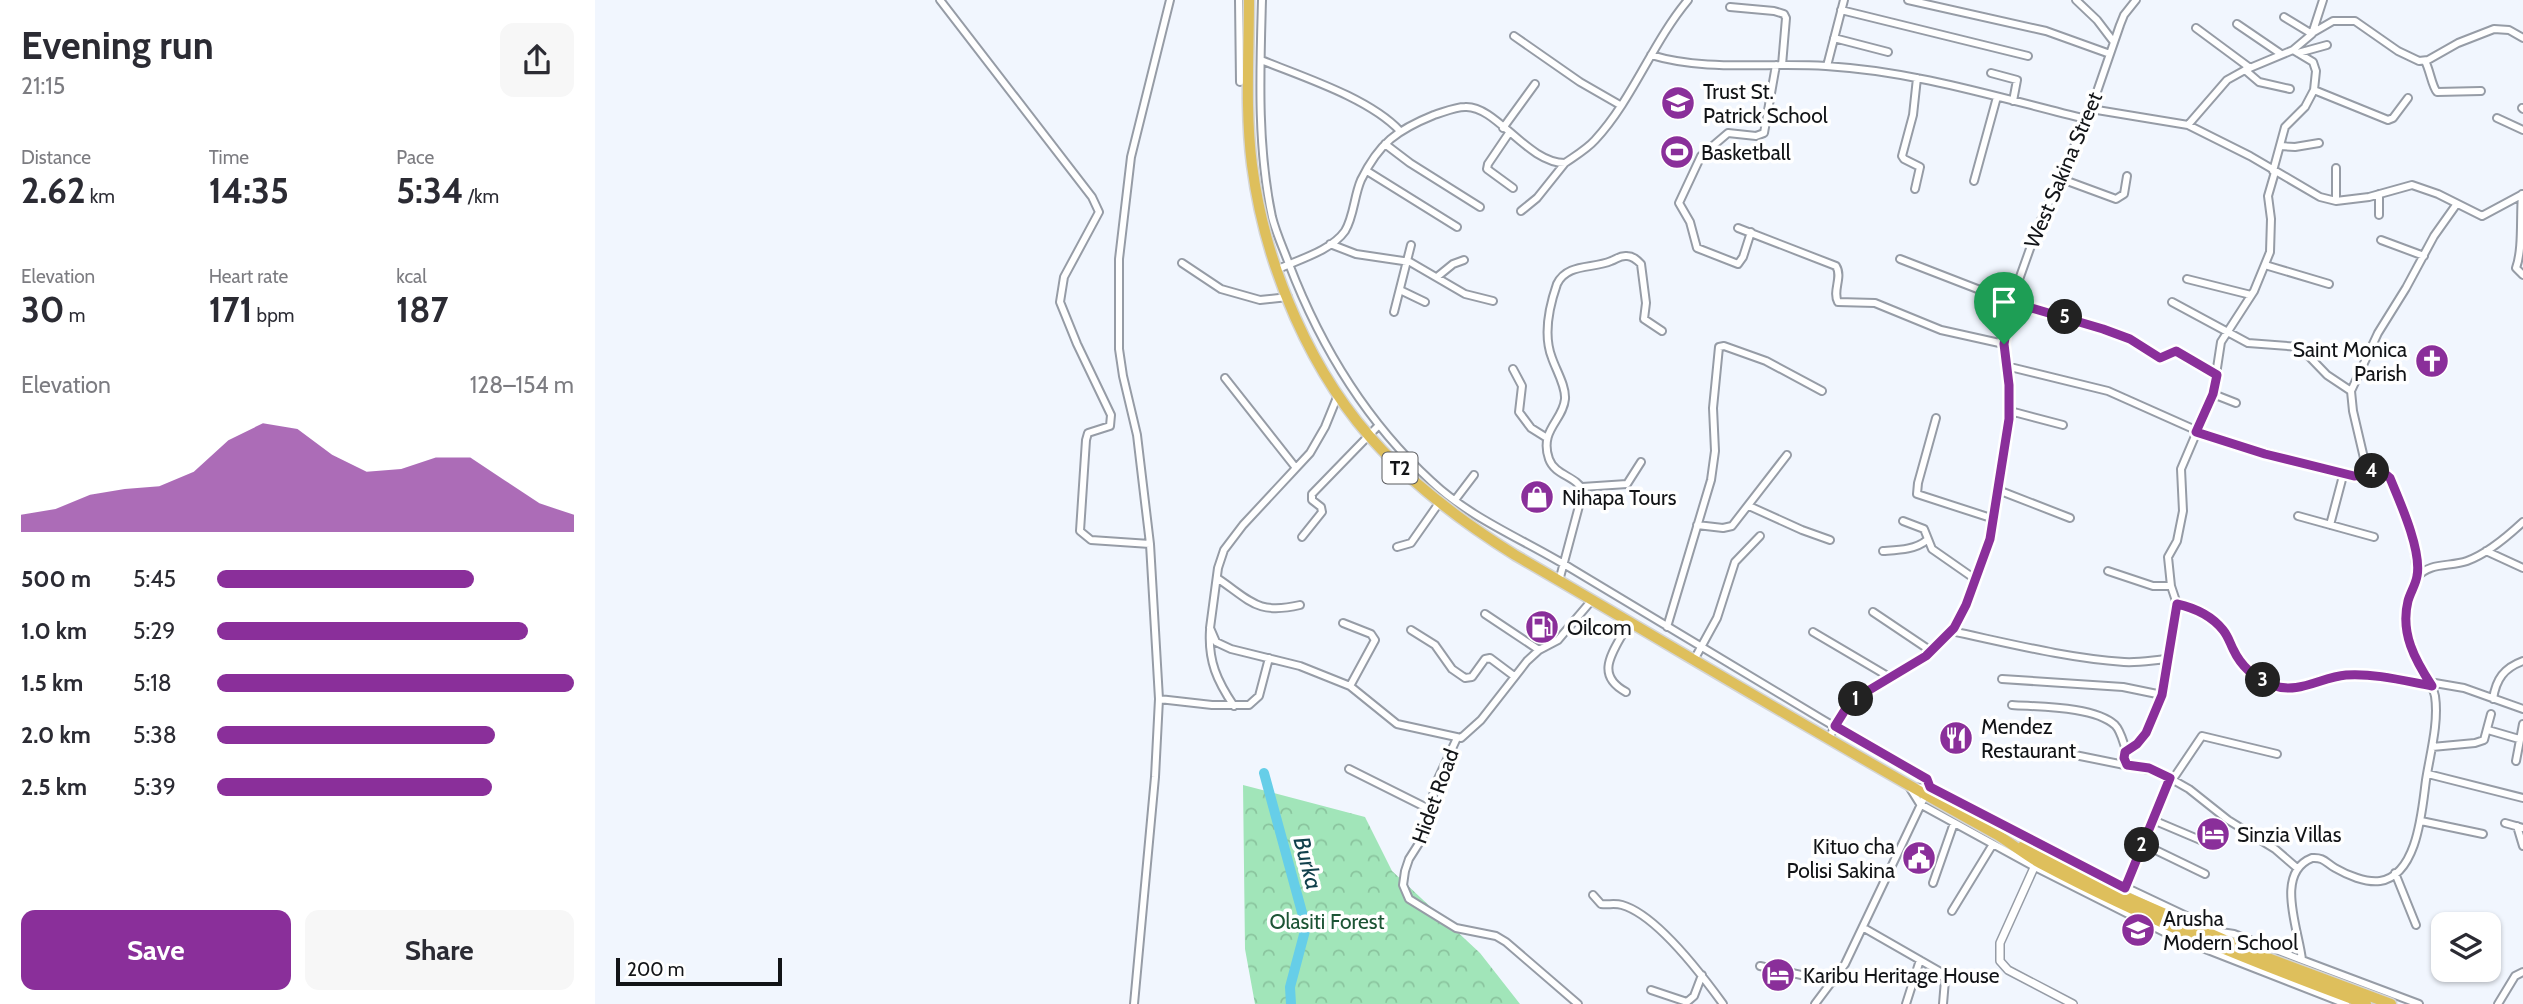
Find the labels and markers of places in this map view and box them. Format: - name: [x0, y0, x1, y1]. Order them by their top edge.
- place label: Trust St. Patrick School: [1703, 79, 1828, 128]
- school or university icon: Trust St. Patrick School: [1659, 84, 1697, 122]
- sports icon: Basketball: [1658, 133, 1696, 171]
- place label: Basketball: [1701, 140, 1791, 165]
- pin: [1974, 272, 2034, 344]
- pin: 5: [2047, 300, 2083, 334]
- place label: Saint Monica Parish: [2293, 337, 2407, 386]
- church icon: Saint Monica Parish: [2413, 342, 2451, 380]
- pin: 4: [2355, 454, 2390, 489]
- shop icon: Nihapa Tours: [1518, 478, 1556, 516]
- place label: Nihapa Tours: [1562, 485, 1677, 510]
- fuel station icon: Oilcom: [1523, 608, 1561, 646]
- place label: Oilcom: [1567, 615, 1632, 640]
- pin: 3: [2245, 662, 2281, 698]
- pin: 1: [1839, 682, 1873, 716]
- place label: Mendez Restaurant: [1981, 714, 2076, 763]
- restaurant icon: Mendez Restaurant: [1937, 719, 1975, 757]
- hotel icon: Sinzia Villas: [2194, 815, 2232, 853]
- place label: Sinzia Villas: [2237, 822, 2342, 847]
- pin: 2: [2125, 828, 2159, 862]
- place label: Kituo cha Polisi Sakina: [1786, 834, 1895, 883]
- public building icon: Kituo cha Polisi Sakina: [1900, 839, 1938, 877]
- place label: Arusha Modern School: [2163, 906, 2298, 955]
- school or university icon: Arusha Modern School: [2119, 911, 2157, 949]
- hotel icon: Karibu Heritage House: [1759, 956, 1797, 994]
- place label: Karibu Heritage House: [1803, 963, 2000, 988]

